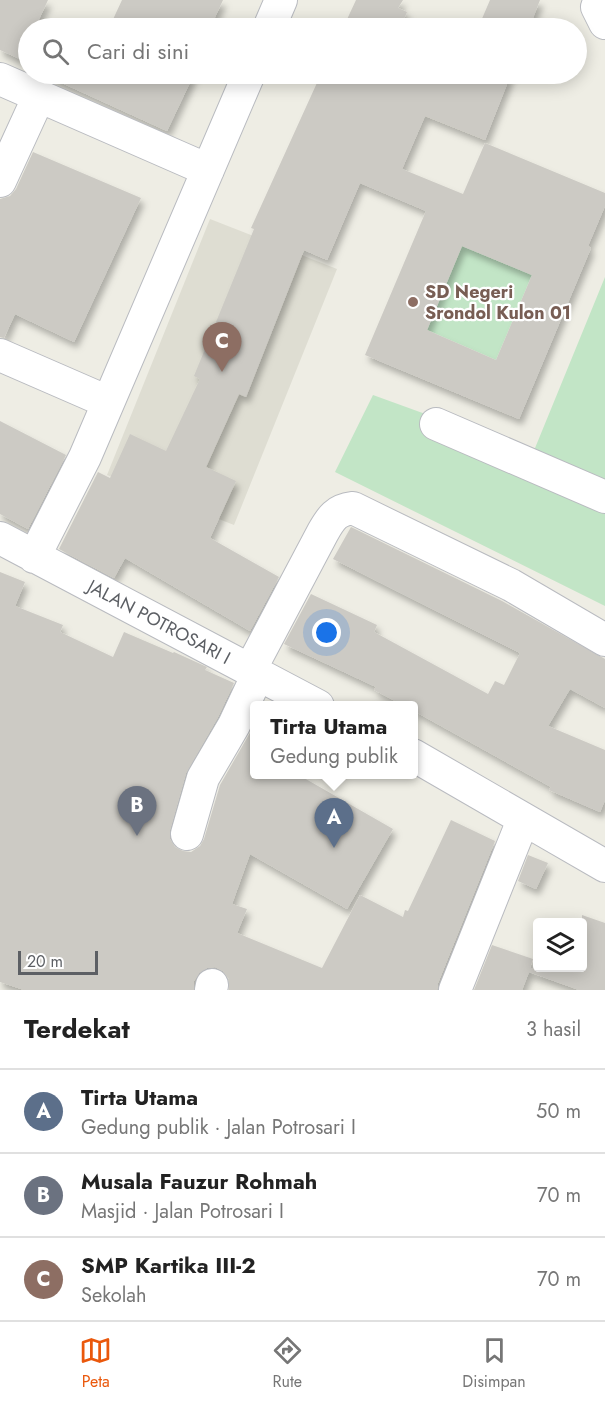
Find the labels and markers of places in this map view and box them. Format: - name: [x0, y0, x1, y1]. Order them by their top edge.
- place label: SD Negeri Srondol Kulon 01: [425, 279, 571, 326]
- marker: SD Negeri Srondol Kulon 01: [406, 295, 420, 309]
- pin: C: [202, 322, 242, 372]
- pin: B: [118, 786, 156, 836]
- pin: A: [314, 798, 354, 848]

